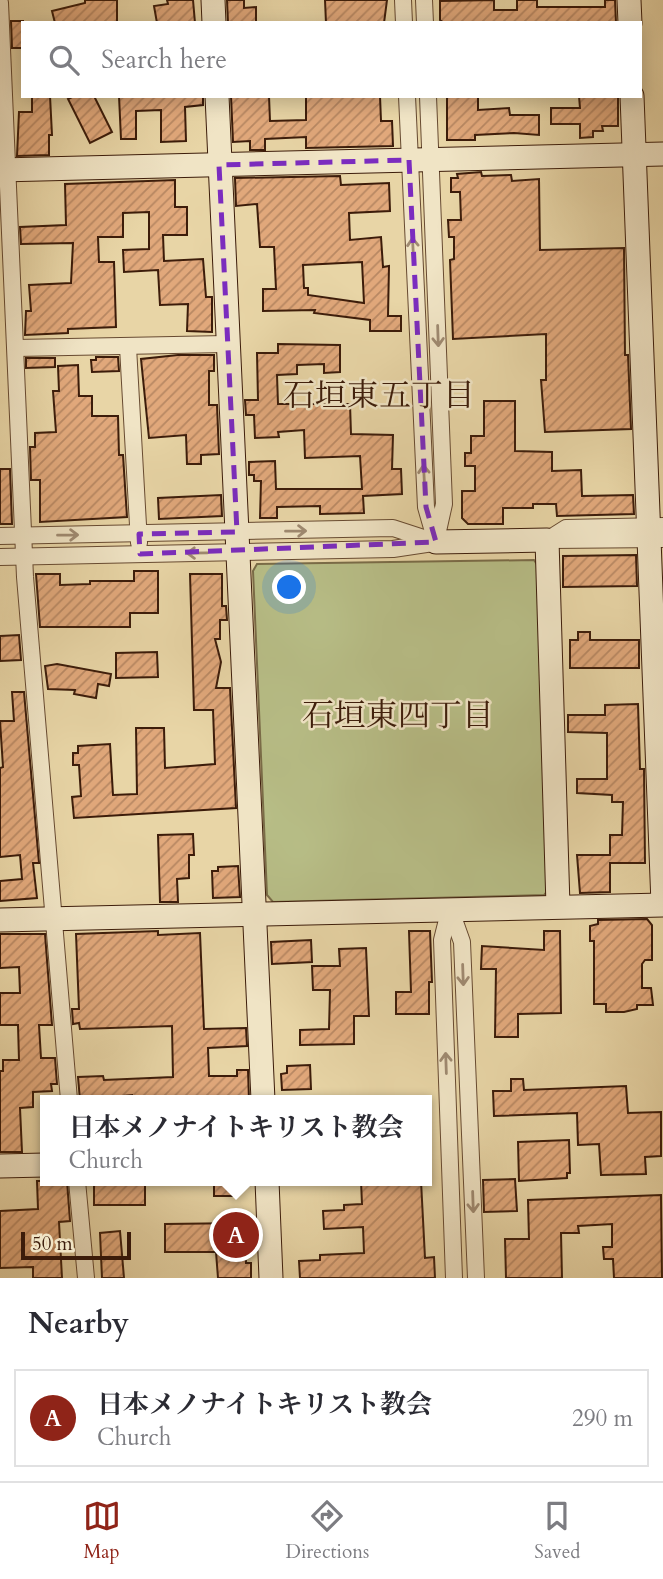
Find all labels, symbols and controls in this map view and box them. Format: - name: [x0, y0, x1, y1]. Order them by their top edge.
- search box: [21, 21, 642, 98]
- icon: search: [45, 41, 83, 79]
- text: Search here: [101, 42, 227, 77]
- one-way arrow: [407, 237, 420, 260]
- one-way arrow: [431, 324, 444, 347]
- district label: 石垣東五丁目: [283, 374, 475, 418]
- one-way arrow: [417, 465, 430, 487]
- one-way arrow: [284, 524, 307, 537]
- one-way arrow: [56, 528, 79, 542]
- one-way arrow: [186, 546, 209, 560]
- your location: [272, 570, 306, 604]
- district label: 石垣東四丁目: [302, 694, 494, 738]
- one-way arrow: [457, 963, 470, 986]
- one-way arrow: [440, 1052, 453, 1075]
- popup: [40, 1095, 432, 1186]
- text: 日本メノナイトキリスト教会: [69, 1110, 403, 1145]
- text: Church: [69, 1145, 143, 1176]
- one-way arrow: [466, 1190, 479, 1213]
- pin: A: [213, 1209, 259, 1261]
- scale bar: [21, 1229, 131, 1261]
- text: 50 m: [32, 1231, 73, 1257]
- text: Nearby: [28, 1303, 129, 1344]
- text: 日本メノナイトキリスト教会: [97, 1387, 432, 1422]
- text: A: [44, 1403, 62, 1434]
- text: 290 m: [572, 1403, 633, 1434]
- text: Church: [97, 1422, 171, 1453]
- tab: Map: [83, 1497, 121, 1565]
- tab: Directions: [286, 1497, 369, 1565]
- tab: Saved: [534, 1497, 580, 1565]

